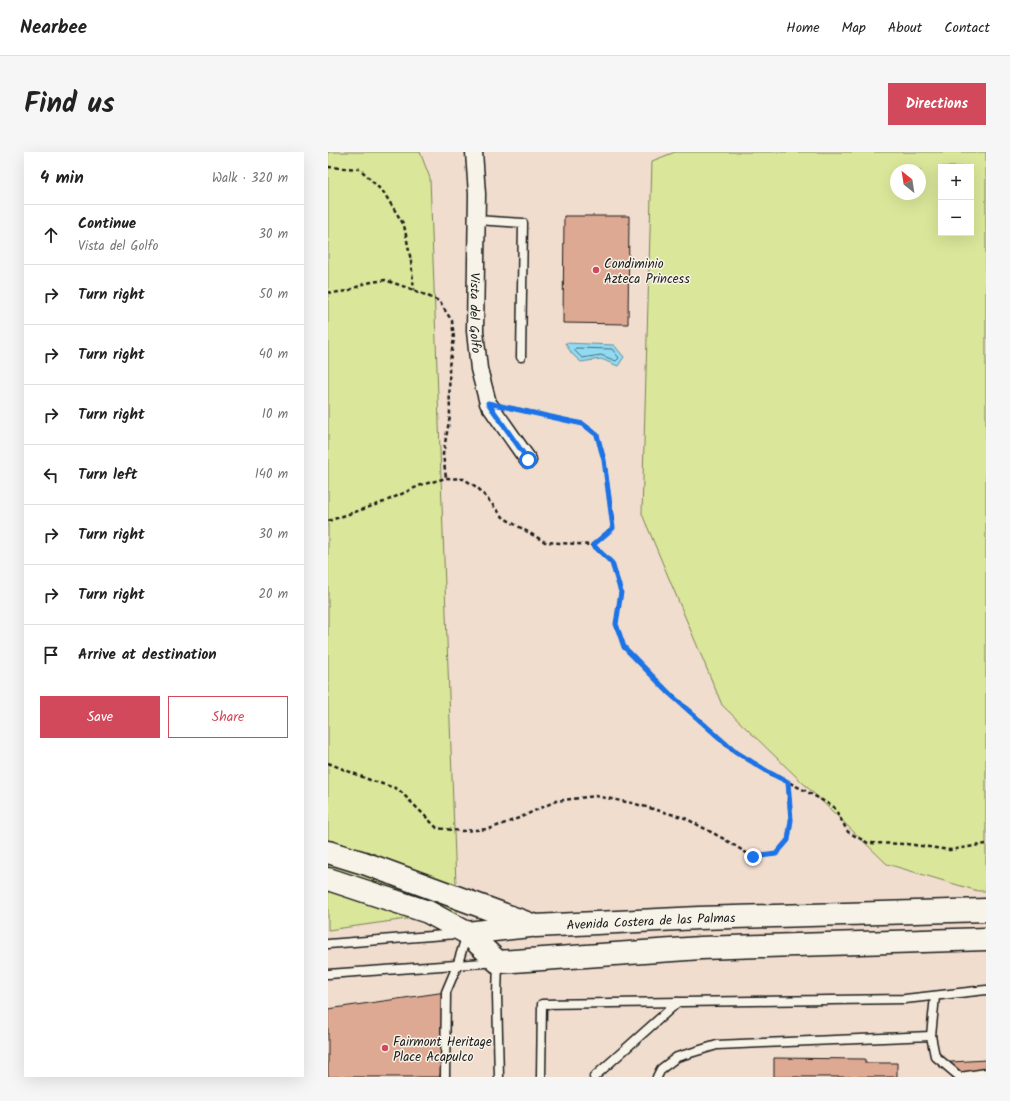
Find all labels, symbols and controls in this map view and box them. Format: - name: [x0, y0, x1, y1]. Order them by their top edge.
- text: Nearbee: [20, 13, 87, 43]
- text: Home: [786, 17, 820, 39]
- text: Map: [842, 17, 866, 39]
- text: About: [888, 17, 922, 39]
- text: Contact: [944, 17, 990, 39]
- text: Find us: [24, 82, 115, 127]
- button: Directions: [888, 83, 986, 125]
- north arrow: [890, 164, 926, 200]
- map controls: [938, 164, 974, 236]
- button: +: [938, 164, 974, 200]
- text: 4 min: [40, 165, 84, 192]
- text: Walk · 320 m: [212, 168, 288, 189]
- button: −: [938, 200, 974, 236]
- text: Continue: [78, 212, 136, 236]
- icon: ahead: [40, 224, 62, 246]
- text: 30 m: [259, 224, 288, 245]
- text: Vista del Golfo: [78, 236, 158, 257]
- place label: Condiminio Azteca Princess: [604, 254, 690, 290]
- marker: Condiminio Azteca Princess: [591, 265, 601, 275]
- street label: Vista del Golfo: [463, 272, 486, 354]
- text: Turn right: [78, 283, 145, 307]
- icon: right: [40, 284, 62, 306]
- text: 50 m: [259, 284, 288, 305]
- text: Turn right: [78, 343, 145, 367]
- icon: right: [40, 344, 62, 366]
- text: 40 m: [259, 344, 288, 365]
- text: Turn right: [78, 403, 145, 427]
- icon: right: [40, 404, 62, 426]
- text: 10 m: [262, 404, 288, 425]
- route start: [519, 451, 537, 469]
- text: Turn left: [78, 463, 138, 487]
- icon: left: [40, 464, 62, 486]
- text: 140 m: [255, 464, 288, 485]
- text: Turn right: [78, 523, 145, 547]
- icon: right: [40, 524, 62, 546]
- text: 30 m: [259, 524, 288, 545]
- text: Turn right: [78, 583, 145, 607]
- icon: right: [40, 584, 62, 606]
- text: 20 m: [258, 584, 288, 605]
- text: Arrive at destination: [78, 643, 217, 667]
- icon: arrive: [40, 644, 62, 666]
- button: Save: [40, 696, 160, 738]
- button: Share: [168, 696, 288, 738]
- route end: [744, 848, 762, 866]
- street label: Avenida Costera de las Palmas: [566, 908, 736, 936]
- place label: Fairmont Heritage Place Acapulco: [393, 1032, 492, 1068]
- marker: Fairmont Heritage Place Acapulco: [380, 1043, 390, 1053]

